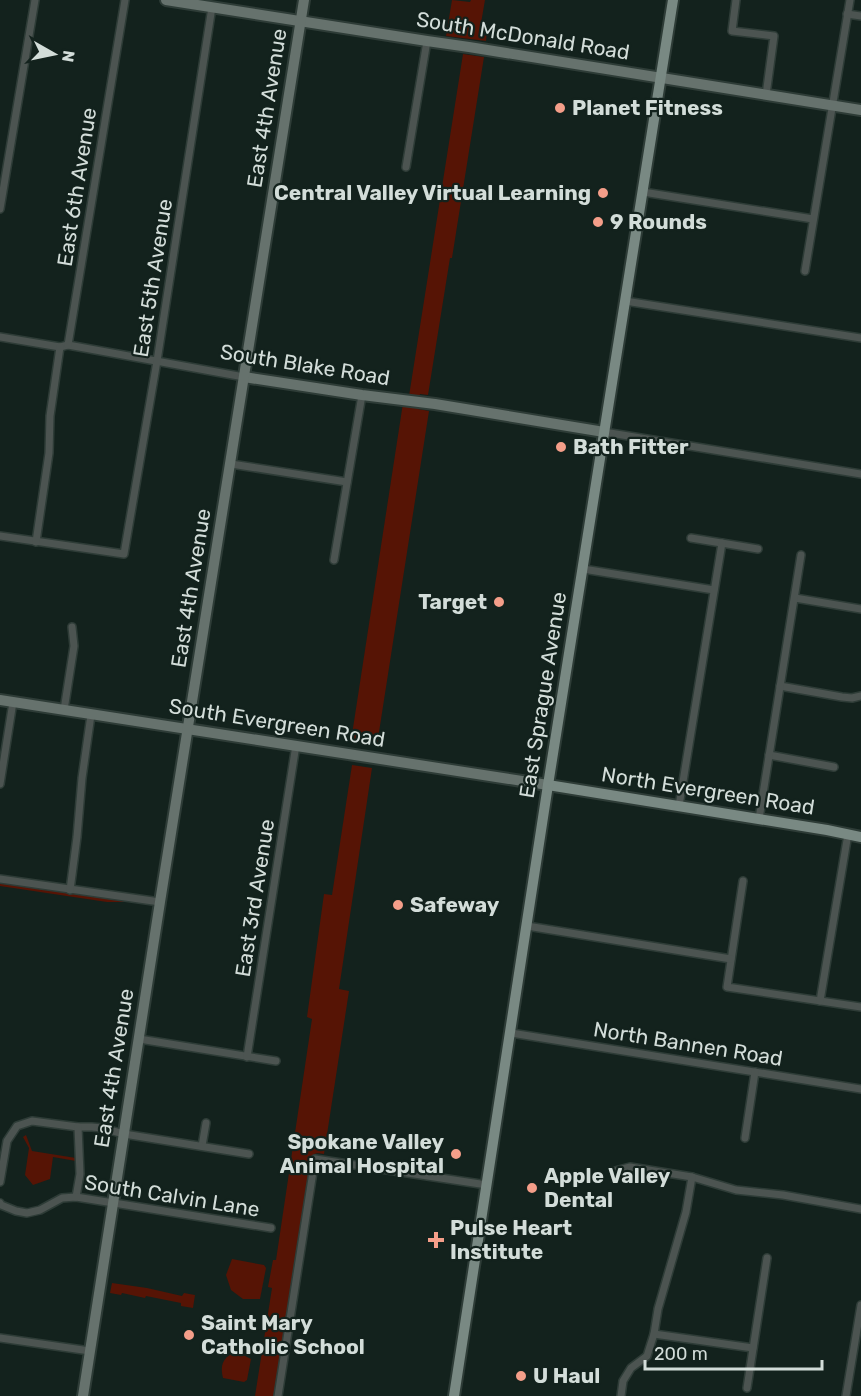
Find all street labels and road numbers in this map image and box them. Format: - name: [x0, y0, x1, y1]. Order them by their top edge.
- street label: South McDonald Road: [415, 6, 631, 65]
- street label: East 4th Avenue: [242, 27, 291, 189]
- street label: East 6th Avenue: [52, 106, 101, 268]
- street label: East 5th Avenue: [128, 197, 177, 359]
- street label: South Blake Road: [218, 339, 392, 390]
- street label: East 4th Avenue: [166, 507, 215, 669]
- street label: East Sprague Avenue: [514, 590, 571, 800]
- street label: South Evergreen Road: [167, 693, 387, 752]
- street label: North Evergreen Road: [600, 761, 816, 820]
- street label: East 3rd Avenue: [230, 817, 279, 979]
- street label: East 4th Avenue: [89, 987, 138, 1149]
- street label: North Bannen Road: [592, 1016, 784, 1071]
- street label: South Calvin Lane: [83, 1169, 261, 1222]

